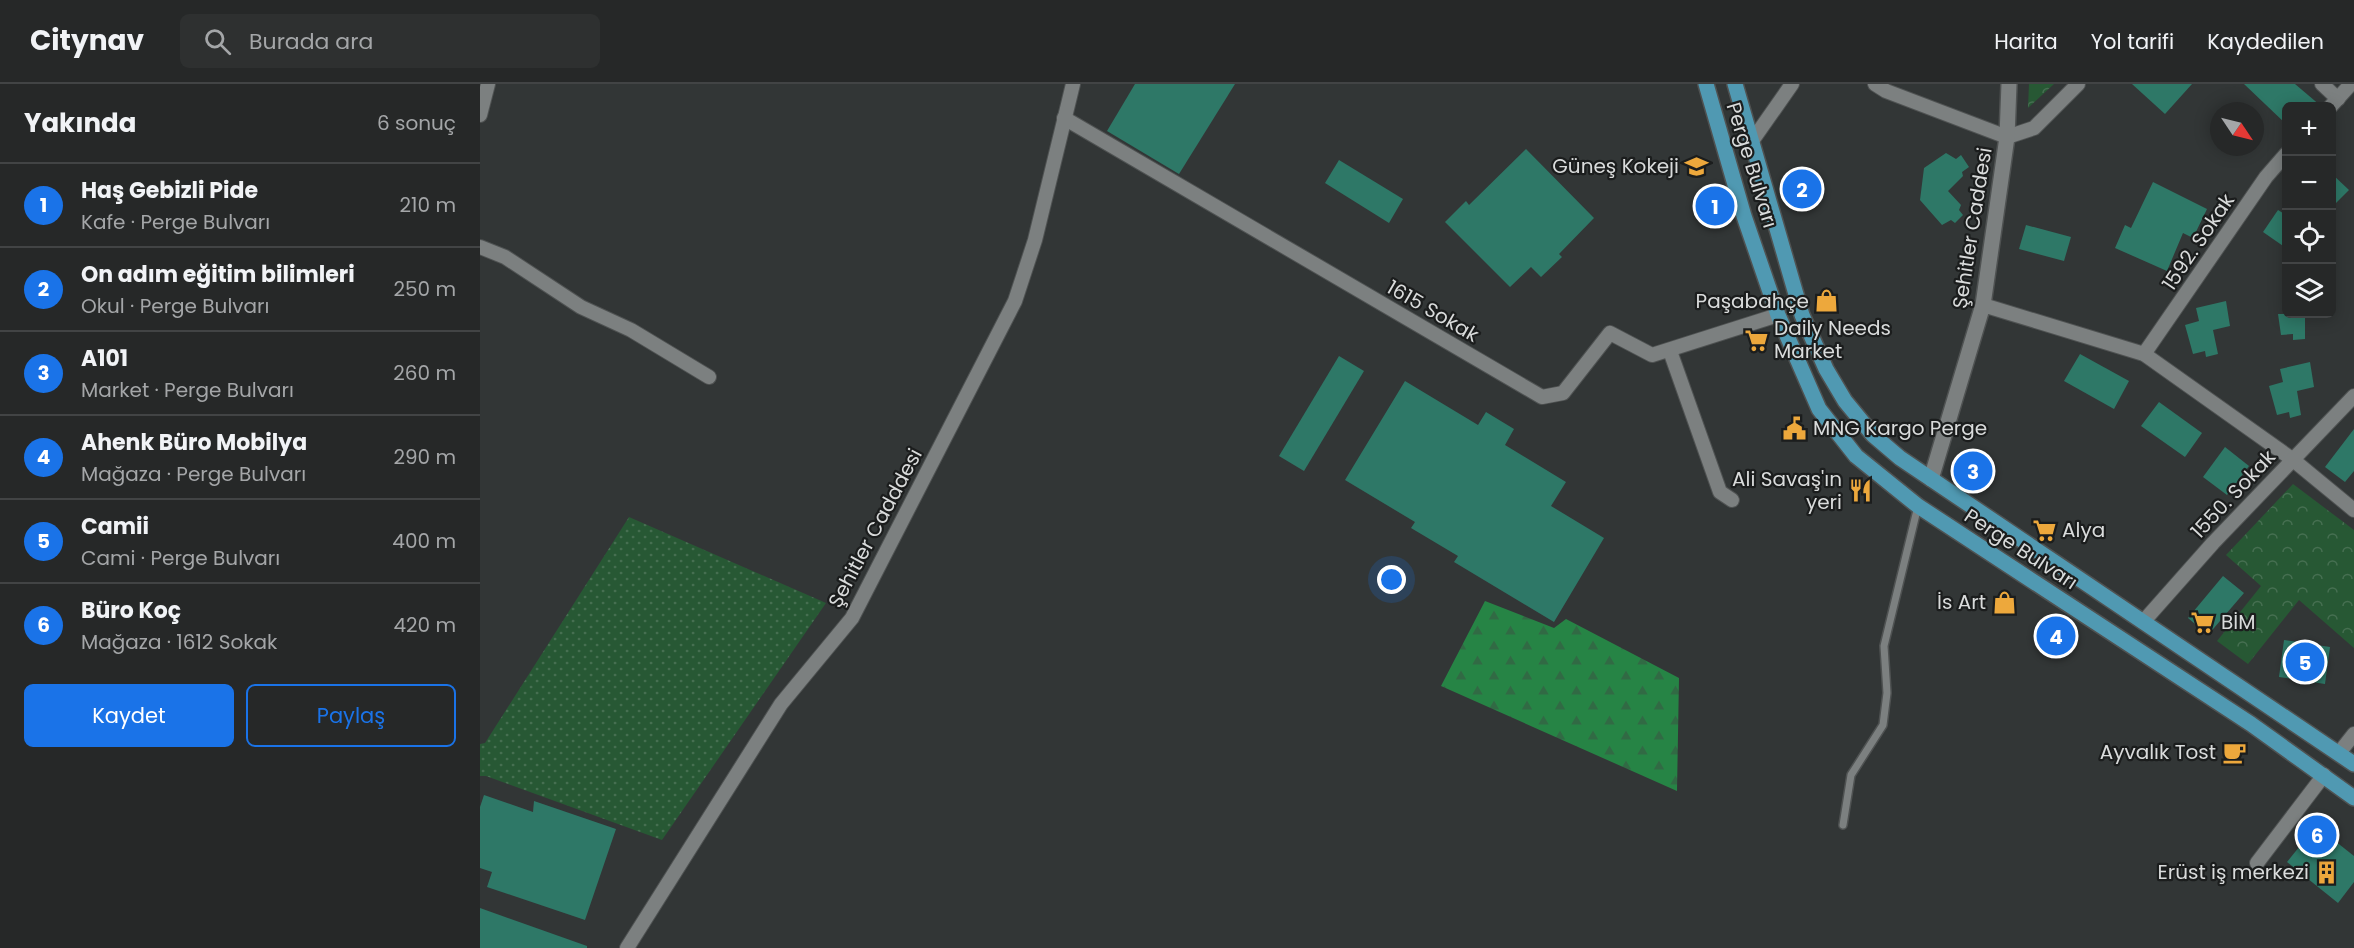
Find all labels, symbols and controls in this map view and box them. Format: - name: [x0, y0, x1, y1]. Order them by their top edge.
- search box: [180, 14, 600, 68]
- text: Citynav: [30, 21, 144, 60]
- icon: search: [201, 25, 234, 58]
- text: Burada ara: [249, 26, 373, 57]
- text: Harita: [1994, 27, 2058, 56]
- text: Yol tarifi: [2091, 27, 2174, 56]
- text: Kaydedilen: [2207, 27, 2324, 56]
- street label: Perge Bulvarı: [1720, 99, 1784, 231]
- north arrow: [2210, 102, 2264, 156]
- map controls: [2282, 102, 2336, 318]
- button: +: [2282, 102, 2336, 156]
- text: Yakında: [24, 105, 136, 141]
- text: 6 sonuç: [377, 109, 456, 137]
- street label: Şehitler Caddesi: [1945, 145, 1999, 311]
- place label: Güneş Kokeji: [1552, 152, 1679, 180]
- school or university icon: Güneş Kokeji: [1684, 153, 1710, 179]
- button: −: [2282, 156, 2336, 210]
- pin: 2: [1782, 166, 1822, 212]
- text: Haş Gebizli Pide: [81, 175, 258, 206]
- pin: 1: [1696, 184, 1734, 228]
- street label: 1592. Sokak: [2155, 187, 2241, 296]
- text: 1: [40, 191, 47, 219]
- text: 210 m: [400, 191, 456, 219]
- text: Kafe · Perge Bulvarı: [81, 208, 270, 236]
- button: locate: [2282, 210, 2336, 264]
- text: On adım eğitim bilimleri: [81, 259, 355, 290]
- button: layers: [2282, 264, 2336, 318]
- street label: 1615 Sokak: [1382, 273, 1485, 349]
- text: 2: [38, 275, 49, 303]
- text: 250 m: [393, 275, 456, 303]
- place label: Paşabahçe: [1696, 287, 1809, 315]
- shop icon: Paşabahçe: [1814, 288, 1840, 314]
- text: Okul · Perge Bulvarı: [81, 292, 269, 320]
- place label: Daily Needs Market: [1774, 314, 1891, 365]
- supermarket icon: Daily Needs Market: [1743, 327, 1769, 353]
- text: A101: [81, 343, 128, 374]
- text: 3: [37, 359, 50, 387]
- text: 260 m: [393, 359, 456, 387]
- text: Market · Perge Bulvarı: [81, 376, 294, 404]
- place label: MNG Kargo Perge: [1813, 414, 1987, 442]
- public building icon: MNG Kargo Perge: [1782, 415, 1808, 441]
- text: Ahenk Büro Mobilya: [81, 427, 307, 458]
- text: 4: [37, 443, 50, 471]
- text: 290 m: [393, 443, 456, 471]
- street label: Şehitler Cadddesi: [821, 443, 929, 613]
- street label: 1550. Sokak: [2184, 443, 2282, 545]
- pin: 3: [1954, 448, 1992, 494]
- text: Mağaza · Perge Bulvarı: [81, 460, 306, 488]
- place label: Ali Savaş'ın yeri: [1732, 465, 1842, 516]
- restaurant icon: Ali Savaş'ın yeri: [1847, 478, 1873, 504]
- street label: Perge Bulvarı: [1959, 502, 2083, 596]
- text: Camii: [81, 511, 149, 542]
- place label: Alya: [2062, 516, 2105, 544]
- supermarket icon: Alya: [2031, 517, 2057, 543]
- text: 5: [37, 527, 50, 555]
- text: 400 m: [392, 527, 456, 555]
- text: Cami · Perge Bulvarı: [81, 544, 280, 572]
- your location: [1377, 565, 1406, 594]
- place label: İs Art: [1937, 588, 1986, 616]
- shop icon: İs Art: [1991, 589, 2017, 615]
- text: Büro Koç: [81, 595, 181, 626]
- place label: BİM: [2221, 608, 2255, 636]
- supermarket icon: BİM: [2190, 609, 2216, 635]
- text: 6: [37, 611, 50, 639]
- text: 420 m: [393, 611, 456, 639]
- pin: 4: [2036, 614, 2076, 658]
- text: Mağaza · 1612 Sokak: [81, 628, 277, 656]
- pin: 5: [2286, 640, 2324, 684]
- button: Kaydet: [24, 684, 234, 747]
- button: Paylaş: [246, 684, 456, 747]
- place label: Ayvalık Tost: [2100, 738, 2216, 766]
- cafe icon: Ayvalık Tost: [2221, 739, 2247, 765]
- pin: 6: [2298, 812, 2336, 858]
- place label: Erüst iş merkezi: [2158, 858, 2309, 886]
- building icon: Erüst iş merkezi: [2314, 859, 2340, 885]

